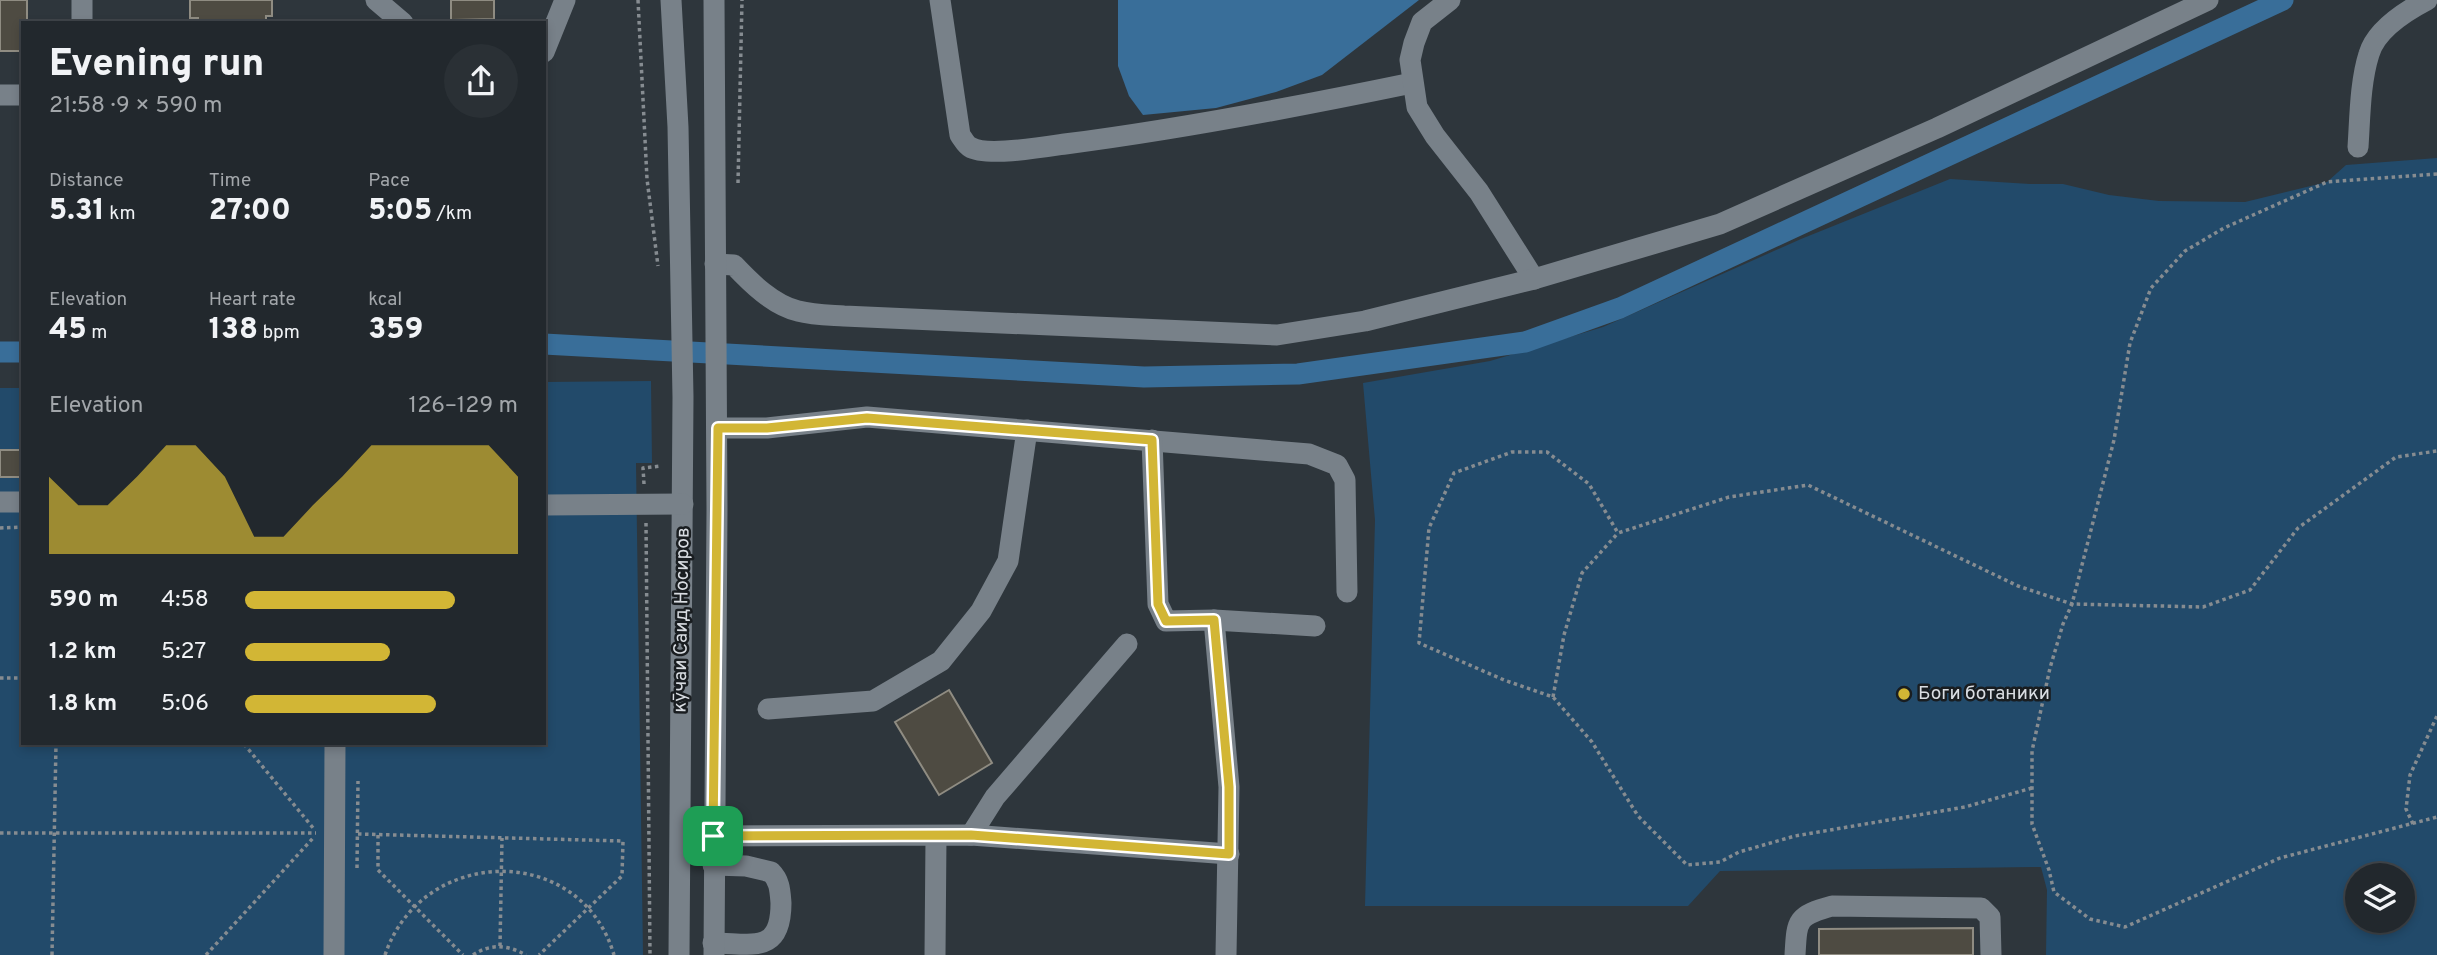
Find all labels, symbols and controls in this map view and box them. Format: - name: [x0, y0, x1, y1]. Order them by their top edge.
- text: Evening run: [49, 41, 264, 90]
- button: share: [444, 44, 518, 118]
- text: 21:58 · 9 × 590 m: [49, 92, 223, 121]
- text: Distance: [49, 169, 124, 193]
- text: Time: [209, 169, 251, 193]
- text: Pace: [368, 169, 410, 193]
- text: 5.31: [49, 193, 105, 230]
- text: 27:00: [209, 193, 291, 230]
- text: 5:05: [368, 193, 432, 230]
- text: km: [105, 202, 136, 226]
- text: /km: [432, 202, 472, 226]
- text: Elevation: [49, 288, 127, 312]
- text: Heart rate: [209, 288, 296, 312]
- text: kcal: [368, 288, 402, 312]
- text: 45: [49, 312, 87, 349]
- text: 138: [209, 312, 258, 349]
- text: 359: [368, 312, 423, 349]
- text: m: [87, 321, 107, 345]
- text: bpm: [258, 321, 300, 345]
- text: Elevation: [49, 392, 144, 421]
- text: 126–129 m: [409, 392, 518, 421]
- street label: кӯчаи Саид Носиров: [668, 527, 696, 713]
- text: 590 m: [49, 586, 118, 615]
- text: 4:58: [161, 586, 209, 615]
- text: 1.2 km: [49, 638, 117, 667]
- text: 5:27: [161, 638, 206, 667]
- place label: Боги ботаники: [1918, 682, 2050, 706]
- marker: Боги ботаники: [1896, 686, 1912, 702]
- text: 1.8 km: [49, 690, 117, 719]
- text: 5:06: [161, 690, 209, 719]
- pin: [683, 806, 743, 866]
- icon: arrive: [694, 817, 732, 855]
- map controls: [2345, 863, 2415, 933]
- button: layers: [2345, 863, 2415, 933]

